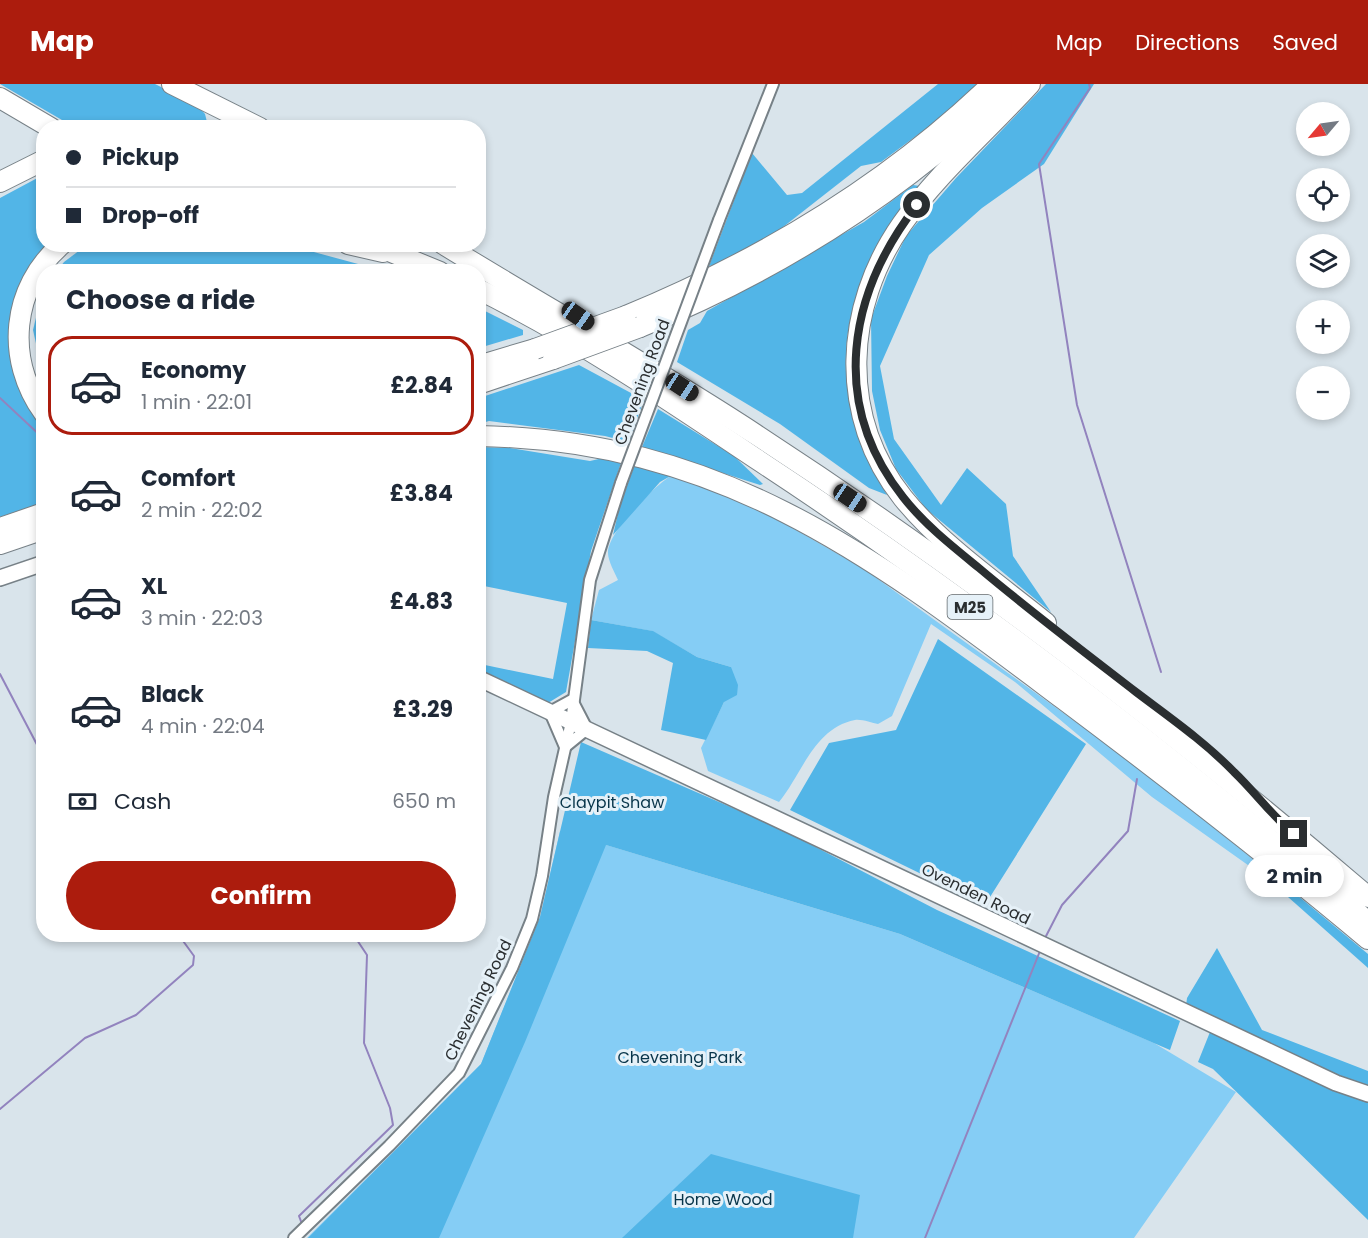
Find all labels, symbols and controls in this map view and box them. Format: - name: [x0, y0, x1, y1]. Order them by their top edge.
- text: Map: [30, 22, 94, 61]
- text: Map: [1056, 28, 1102, 57]
- text: Directions: [1135, 28, 1239, 57]
- text: Saved: [1272, 28, 1338, 57]
- north arrow: [1296, 102, 1350, 156]
- map controls: [1296, 102, 1350, 420]
- text: Pickup: [102, 142, 179, 173]
- button: locate: [1296, 168, 1350, 222]
- route start: [903, 191, 930, 218]
- text: Drop-off: [102, 200, 199, 231]
- button: layers: [1296, 234, 1350, 288]
- text: Choose a ride: [66, 281, 255, 318]
- car: [558, 298, 598, 334]
- button: +: [1296, 300, 1350, 354]
- street label: Chevening Road: [609, 316, 675, 448]
- text: Economy: [141, 355, 246, 386]
- icon: car: [69, 359, 123, 413]
- button: −: [1296, 366, 1350, 420]
- text: £2.84: [390, 370, 453, 401]
- car: [662, 370, 702, 404]
- text: 1 min · 22:01: [141, 388, 252, 416]
- text: Comfort: [141, 463, 235, 494]
- icon: car: [69, 467, 123, 521]
- text: £3.84: [390, 478, 453, 509]
- car: [830, 480, 870, 516]
- text: 2 min · 22:02: [141, 496, 262, 524]
- text: XL: [141, 571, 167, 602]
- icon: car: [69, 575, 123, 629]
- text: £4.83: [390, 586, 453, 617]
- road number: M25: [948, 595, 992, 619]
- text: 3 min · 22:03: [141, 604, 263, 632]
- text: Black: [141, 679, 204, 710]
- icon: car: [69, 683, 123, 737]
- text: £3.29: [393, 694, 453, 725]
- text: 4 min · 22:04: [141, 712, 265, 740]
- icon: cash: [66, 785, 99, 818]
- text: Cash: [114, 786, 171, 817]
- text: 650 m: [392, 787, 456, 815]
- park label: Claypit Shaw: [560, 791, 664, 814]
- route end: [1280, 820, 1307, 847]
- callout: 2 min: [1244, 855, 1344, 897]
- street label: Ovenden Road: [918, 858, 1034, 930]
- button: Confirm: [66, 861, 456, 930]
- text: 2 min: [1266, 862, 1323, 890]
- street label: Chevening Road: [439, 935, 517, 1065]
- park label: Chevening Park: [617, 1046, 743, 1069]
- park label: Home Wood: [674, 1188, 772, 1211]

